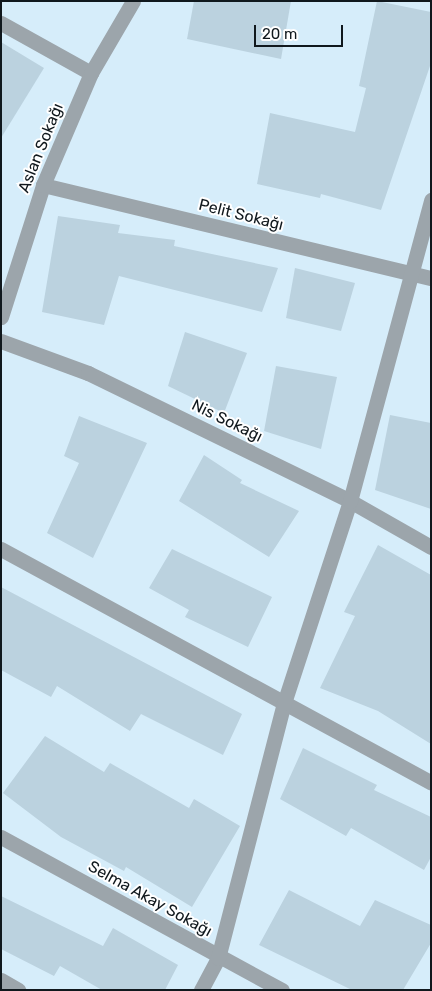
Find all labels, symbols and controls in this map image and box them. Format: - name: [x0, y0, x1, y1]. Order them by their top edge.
- scale bar: [257, 15, 346, 47]
- text: 20 m: [262, 25, 297, 43]
- street label: Aslan Sokağı: [14, 101, 68, 195]
- street label: Pelit Sokağı: [197, 195, 285, 235]
- street label: Nis Sokağı: [188, 396, 266, 446]
- street label: Selma Akay Sokağı: [84, 857, 216, 941]

